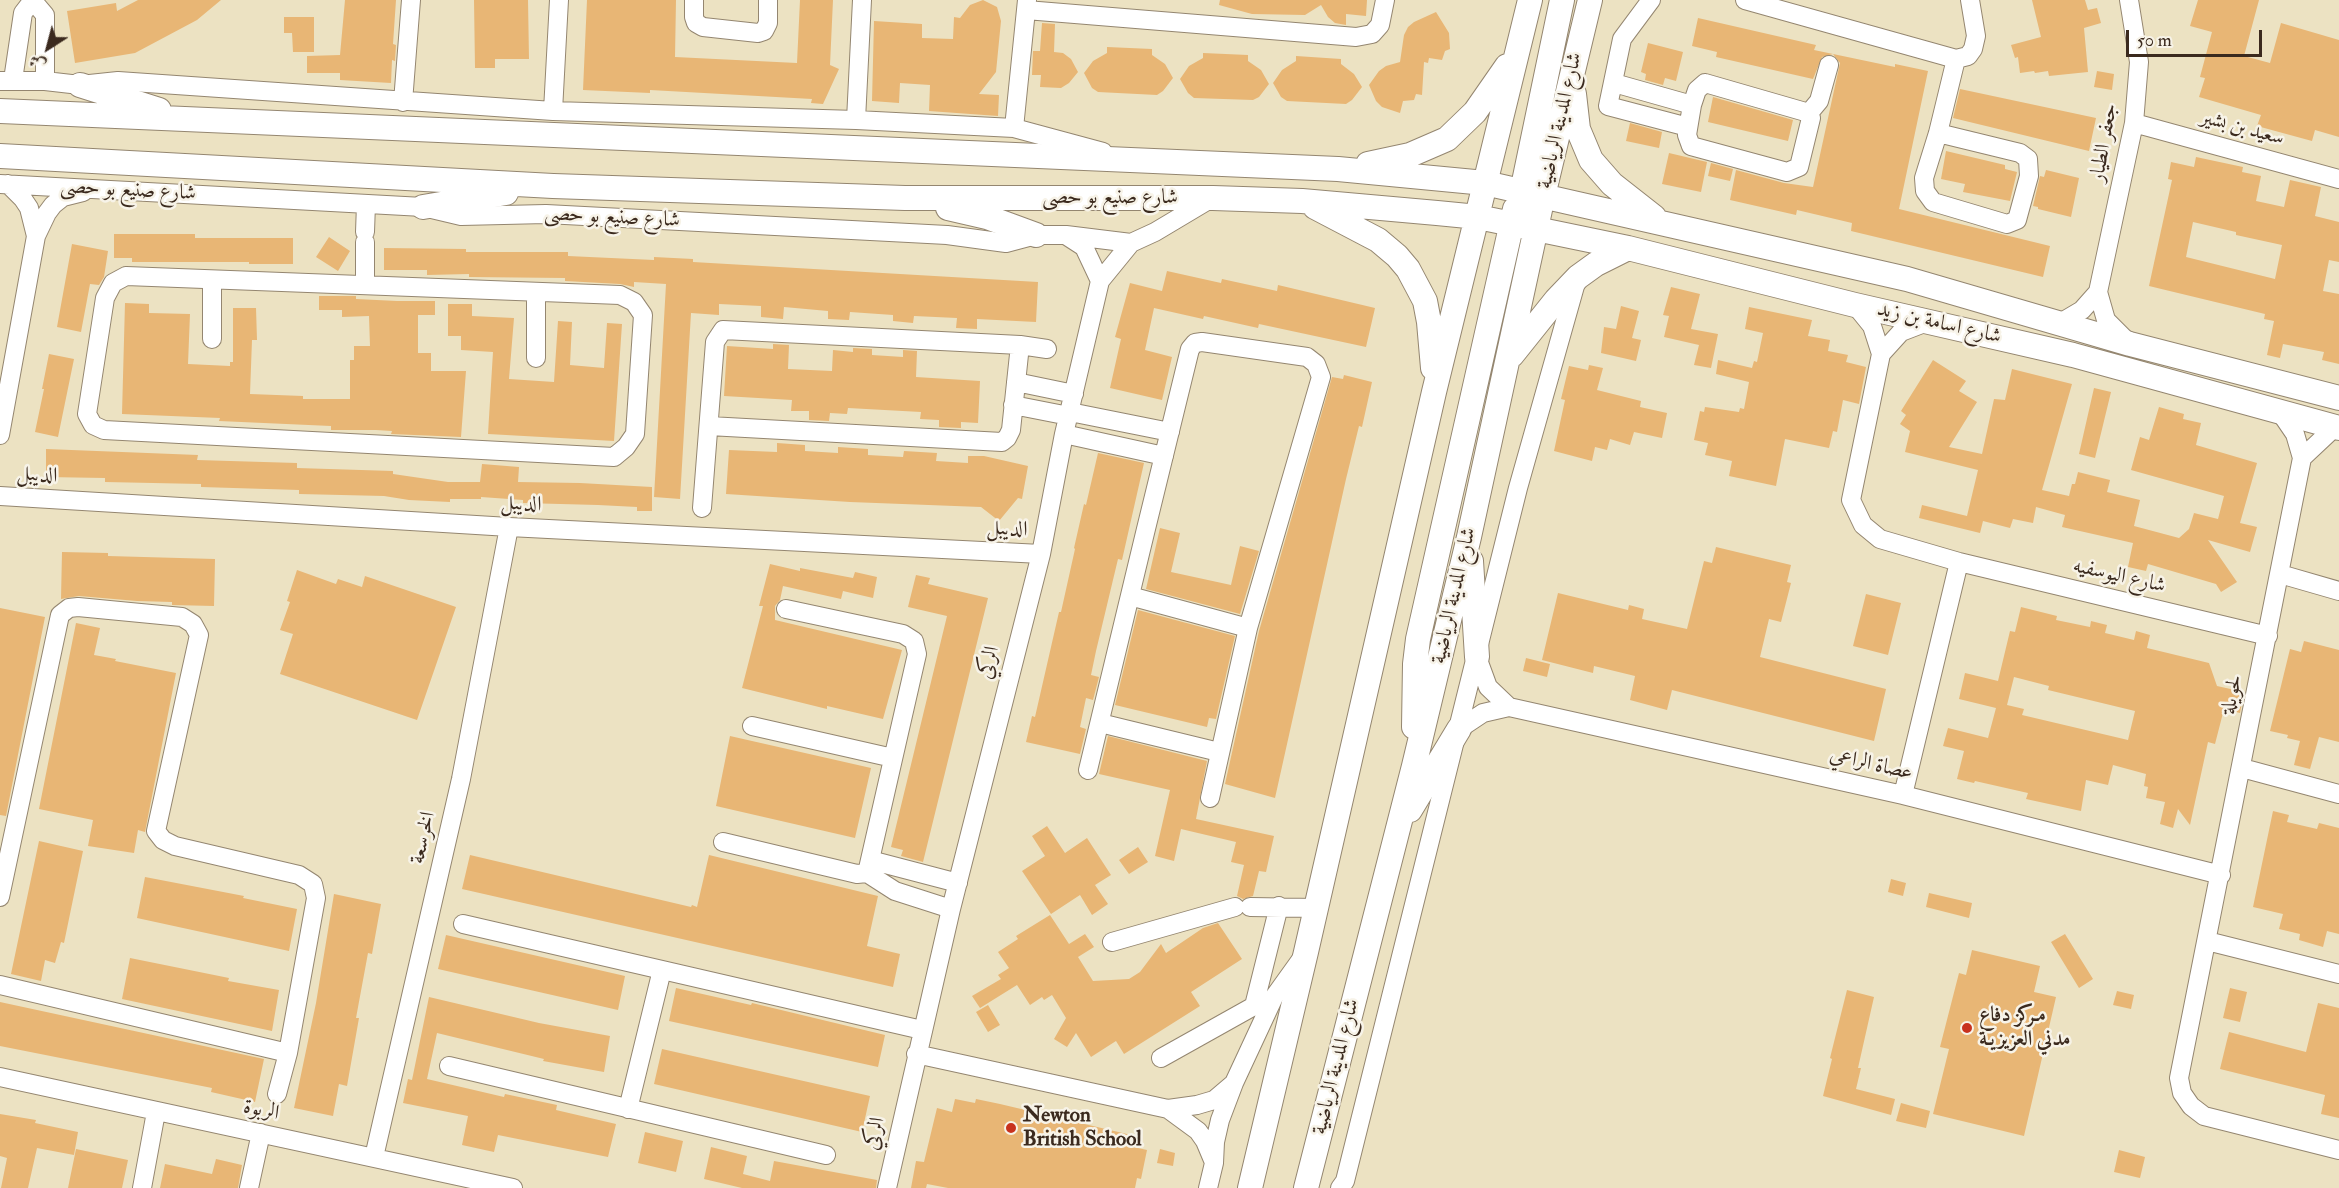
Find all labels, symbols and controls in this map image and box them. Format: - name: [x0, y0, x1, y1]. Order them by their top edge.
- north arrow: [18, 18, 78, 78]
- scale bar: [2129, 18, 2266, 56]
- text: 50 m: [2137, 29, 2172, 52]
- text: ش: [25, 50, 50, 75]
- street label: شارع المدينة الرياضية: [1533, 50, 1589, 192]
- street label: جعفر الطيار: [2086, 102, 2124, 184]
- street label: سعيد بن بشير: [2197, 106, 2287, 152]
- street label: شارع صنيع بو حصى: [59, 175, 197, 207]
- street label: شارع صنيع بو حصى: [1042, 185, 1178, 211]
- street label: شارع صنيع بو حصى: [543, 202, 681, 234]
- street label: شارع اسامة بن زيد: [1874, 297, 2004, 351]
- street label: الديبل: [16, 462, 58, 490]
- street label: الديبل: [500, 491, 542, 519]
- street label: الديبل: [986, 516, 1028, 544]
- street label: شارع المدينة الرياضية: [1427, 525, 1483, 667]
- street label: شارع اليوسفيه: [2070, 554, 2168, 600]
- street label: الركي: [974, 644, 1006, 682]
- street label: لحويلة: [2217, 673, 2249, 717]
- street label: عصاة الراعي: [1827, 743, 1915, 787]
- street label: الخرسعة: [406, 810, 442, 866]
- street label: شارع المدينة الرياضية: [1308, 996, 1366, 1138]
- place label: مـركز دفاع مدني العزيزيـة: [1979, 1003, 2070, 1053]
- marker: مـركز دفاع مدني العزيزيـة: [1960, 1021, 1974, 1035]
- street label: الربوة: [241, 1095, 281, 1127]
- place label: Newton British School: [1023, 1103, 1142, 1153]
- street label: الركي: [860, 1115, 892, 1153]
- marker: Newton British School: [1004, 1121, 1018, 1135]

